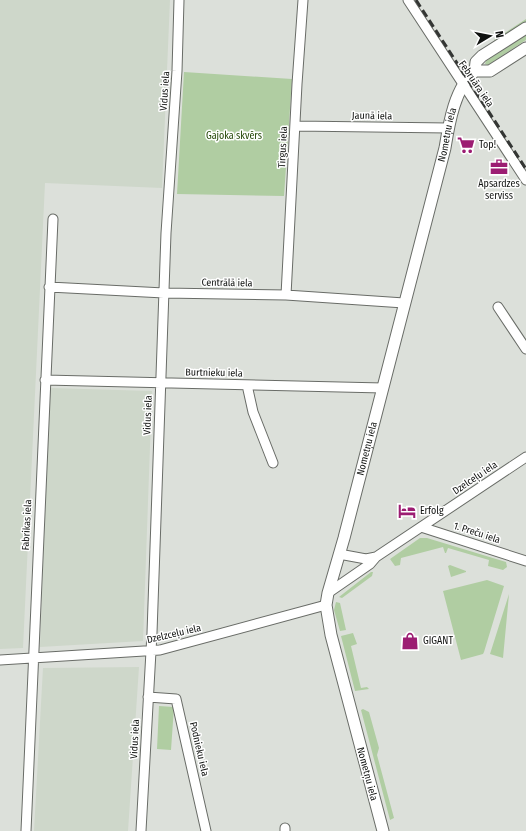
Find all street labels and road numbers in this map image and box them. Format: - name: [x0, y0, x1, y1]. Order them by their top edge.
- street label: Februāra iela: [456, 59, 496, 110]
- street label: Vidus iela: [158, 71, 172, 111]
- street label: Nometņu iela: [436, 106, 459, 163]
- street label: Jaunā iela: [352, 110, 392, 122]
- street label: Tirgus iela: [276, 126, 290, 168]
- street label: Centrālā iela: [201, 277, 253, 289]
- street label: Burtnieku iela: [185, 367, 243, 380]
- street label: Vidus iela: [141, 395, 155, 435]
- street label: Nometņu iela: [354, 420, 380, 477]
- street label: Dzelceļu iela: [450, 459, 500, 497]
- street label: Fabrikas iela: [20, 499, 34, 551]
- street label: 1. Preču iela: [452, 520, 502, 546]
- street label: Dzelzceļu iela: [146, 622, 202, 646]
- street label: Vidus iela: [128, 719, 142, 759]
- street label: Podnieku iela: [187, 721, 211, 777]
- street label: Nometņu iela: [353, 746, 380, 802]

